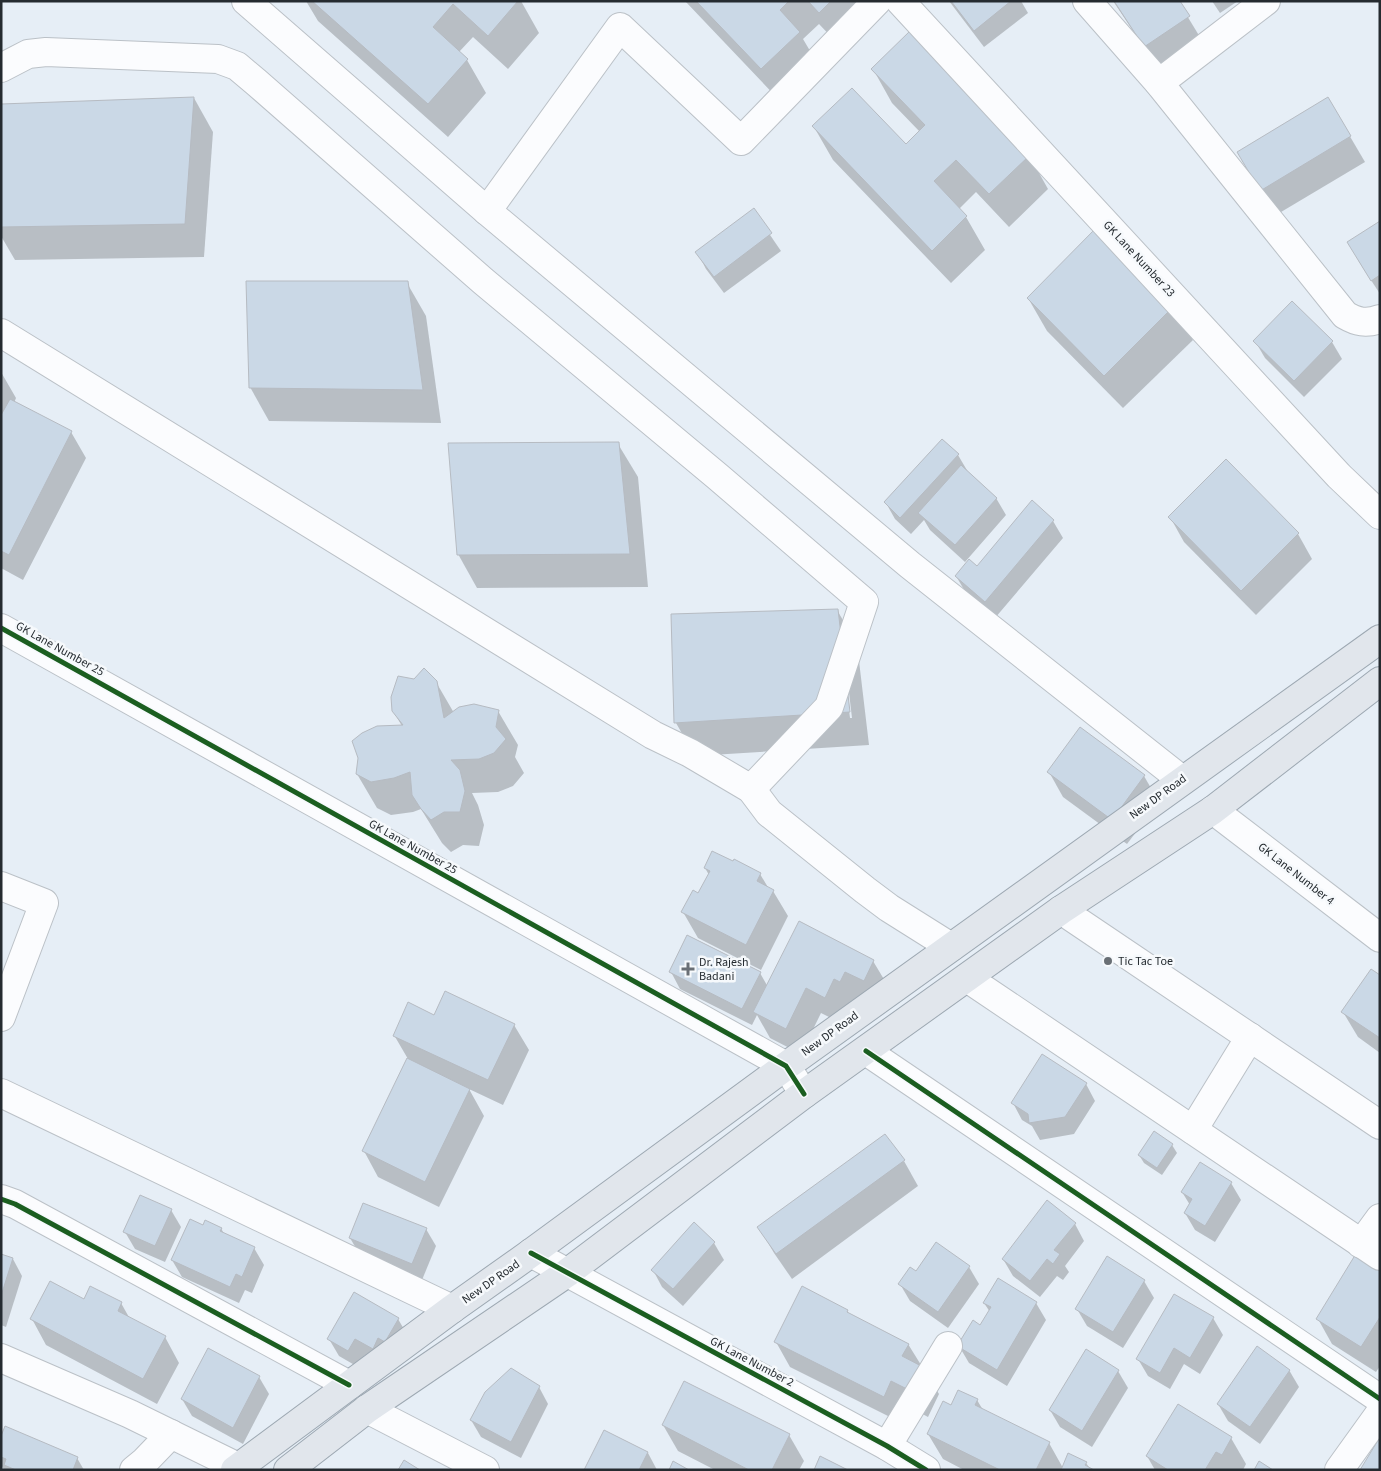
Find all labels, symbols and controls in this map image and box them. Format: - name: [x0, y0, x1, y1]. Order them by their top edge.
- street label: GK Lane Number 23: [1099, 217, 1179, 301]
- street label: GK Lane Number 25: [13, 618, 107, 680]
- street label: New DP Road: [1126, 770, 1190, 824]
- street label: GK Lane Number 25: [366, 816, 460, 878]
- street label: GK Lane Number 4: [1254, 839, 1338, 909]
- place label: Tic Tac Toe: [1118, 953, 1173, 970]
- place label: Dr. Rajesh Badani: [699, 954, 749, 985]
- marker: Tic Tac Toe: [1102, 955, 1114, 967]
- marker: Dr. Rajesh Badani: [681, 962, 695, 976]
- street label: New DP Road: [798, 1007, 862, 1061]
- street label: New DP Road: [459, 1256, 523, 1308]
- street label: GK Lane Number 2: [707, 1333, 797, 1391]

